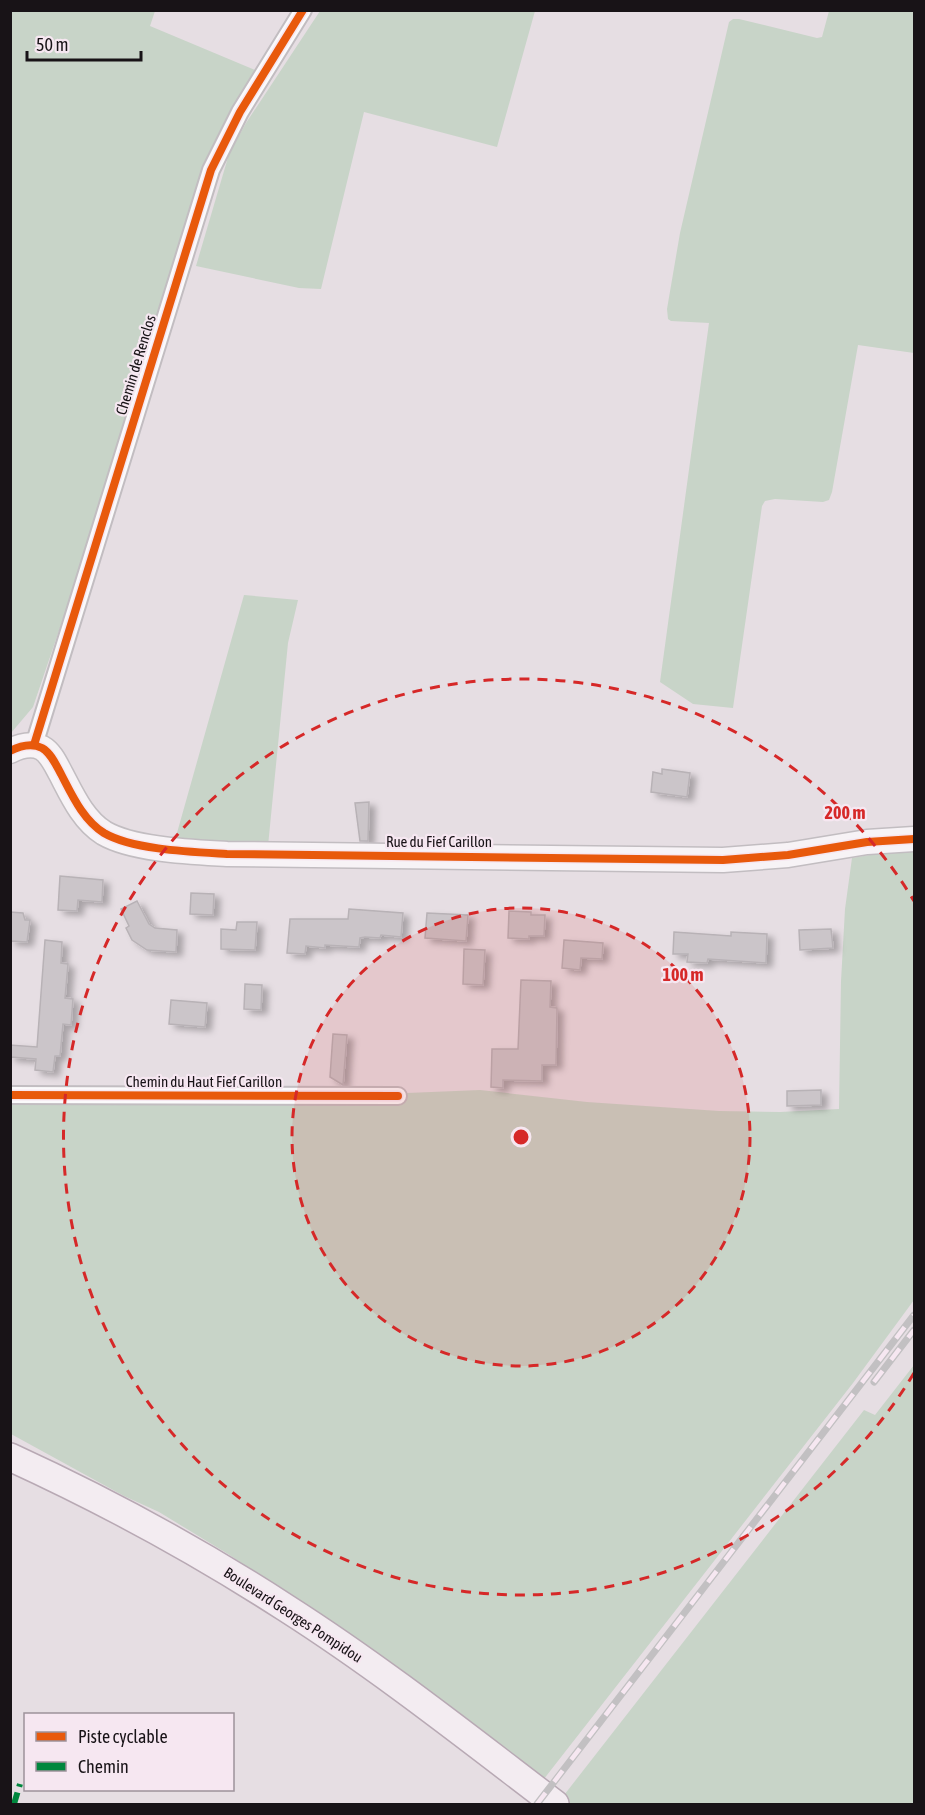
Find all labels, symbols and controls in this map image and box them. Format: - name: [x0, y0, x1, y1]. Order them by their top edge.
- scale bar: [27, 24, 141, 62]
- text: 50 m: [36, 34, 68, 55]
- street label: Chemin de Renclos: [112, 313, 159, 417]
- text: 200 m: [825, 802, 865, 823]
- street label: Rue du Fief Carillon: [386, 833, 492, 850]
- text: 100 m: [663, 964, 703, 985]
- street label: Chemin du Haut Fief Carillon: [126, 1073, 282, 1090]
- centre of rings: [511, 1127, 531, 1147]
- street label: Boulevard Georges Pompidou: [221, 1563, 366, 1666]
- legend: [24, 1713, 234, 1791]
- text: Piste cyclable: [78, 1726, 168, 1747]
- text: Chemin: [78, 1756, 129, 1777]

